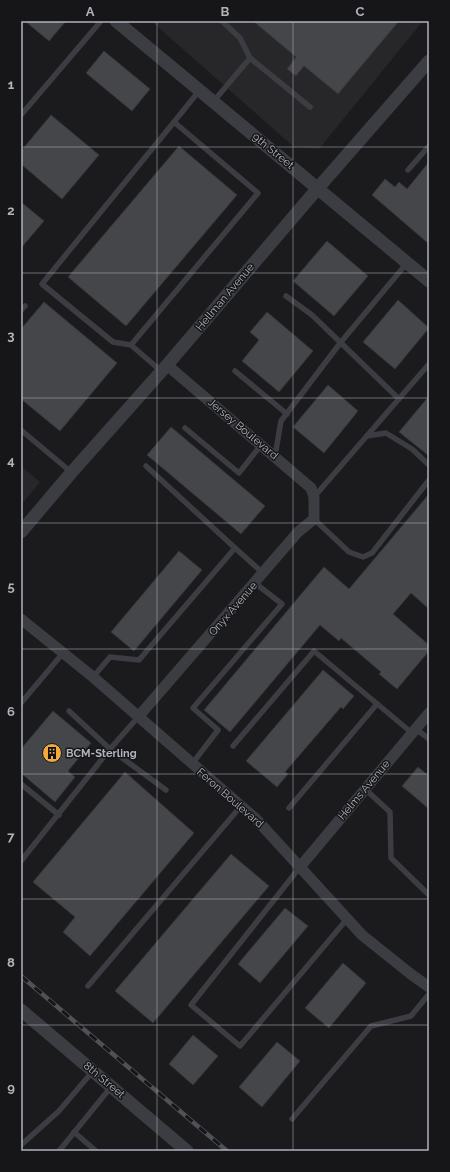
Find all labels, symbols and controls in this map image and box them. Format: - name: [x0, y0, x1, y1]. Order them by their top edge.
- text: A: [86, 4, 95, 19]
- text: B: [221, 4, 230, 19]
- text: C: [356, 4, 365, 19]
- text: 1: [8, 77, 15, 92]
- street label: 9th Street: [250, 130, 297, 172]
- text: 2: [7, 203, 15, 218]
- street label: Hellman Avenue: [193, 260, 257, 333]
- text: 3: [7, 328, 15, 343]
- street label: Jersey Boulevard: [205, 396, 281, 462]
- text: 4: [7, 453, 15, 468]
- text: 5: [7, 579, 15, 594]
- street label: Onyx Avenue: [206, 579, 260, 639]
- text: 6: [7, 704, 15, 719]
- building icon: BCM-Sterling: [41, 742, 63, 764]
- place label: BCM-Sterling: [66, 747, 137, 760]
- street label: Helms Avenue: [335, 757, 393, 823]
- street label: Feron Boulevard: [194, 766, 266, 831]
- text: 7: [7, 829, 15, 844]
- text: 8: [7, 955, 15, 970]
- street label: 8th Street: [81, 1059, 128, 1101]
- text: 9: [7, 1080, 15, 1095]

